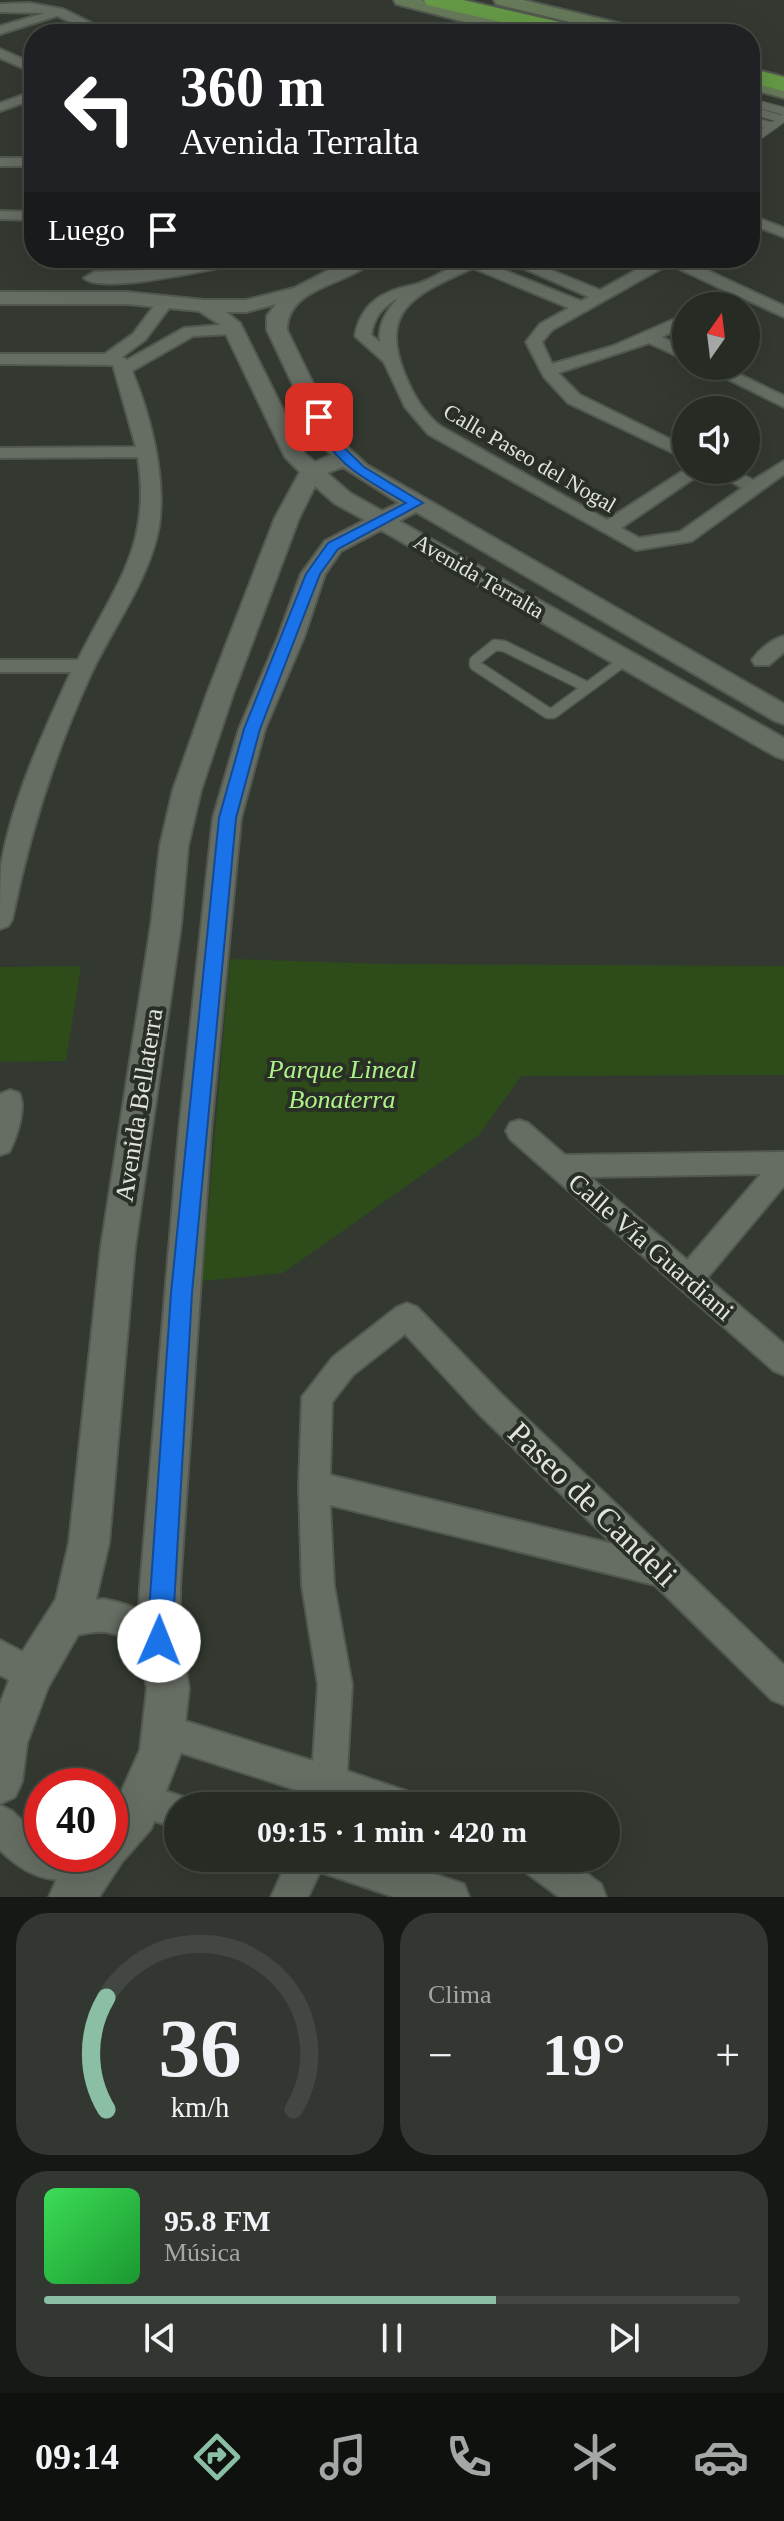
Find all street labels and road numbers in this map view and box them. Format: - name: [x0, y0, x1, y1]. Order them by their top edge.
- street label: Calle Paseo del Nogal: [439, 398, 621, 518]
- street label: Avenida Terralta: [409, 529, 549, 623]
- street label: Avenida Bellaterra: [109, 1006, 169, 1204]
- street label: Calle Vía Guardiani: [563, 1168, 739, 1326]
- street label: Paseo de Candeli: [501, 1415, 685, 1594]

